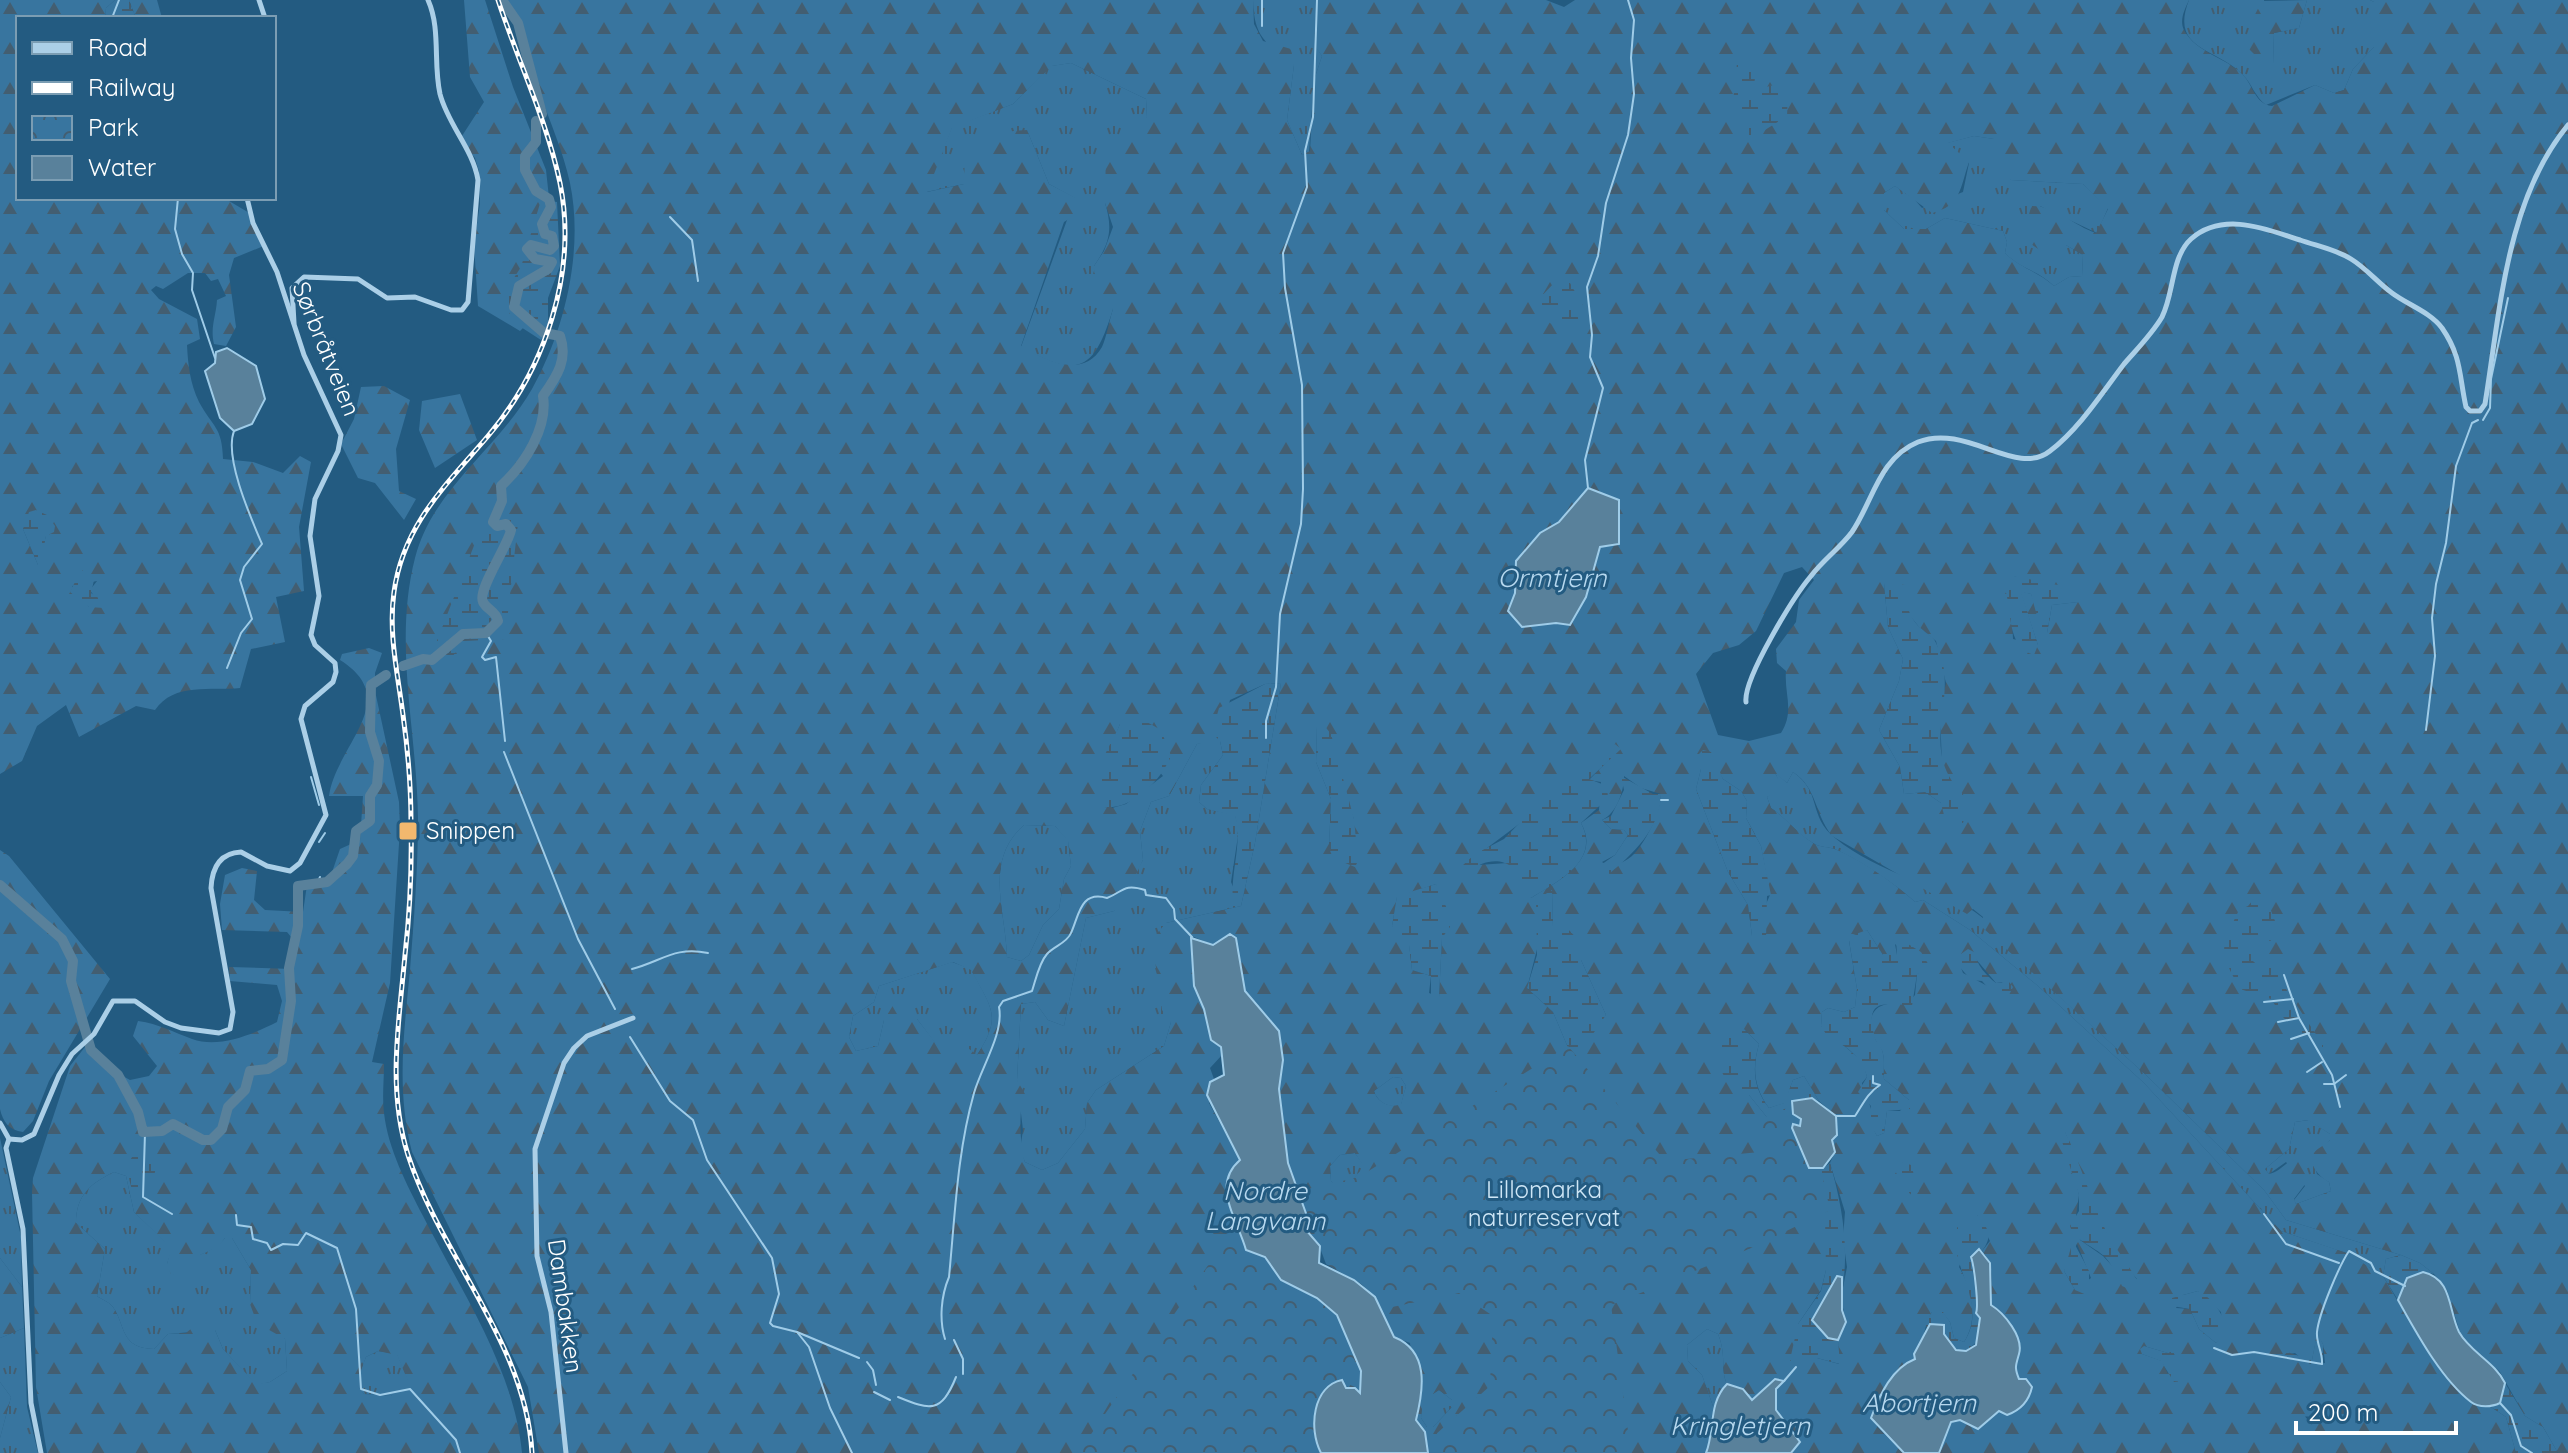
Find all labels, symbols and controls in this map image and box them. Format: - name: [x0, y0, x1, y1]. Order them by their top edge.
- legend: [16, 16, 276, 200]
- text: Road: [88, 32, 148, 62]
- text: Railway: [88, 72, 175, 102]
- text: Park: [88, 112, 139, 142]
- text: Water: [88, 152, 156, 182]
- street label: Sørbråtveien: [286, 277, 367, 420]
- water label: Ormtjern: [1497, 561, 1608, 594]
- place label: Snippen: [426, 815, 515, 845]
- marker: Snippen: [397, 820, 419, 842]
- water label: Nordre Langvann: [1205, 1174, 1326, 1237]
- park label: Lillomarka naturreservat: [1468, 1174, 1620, 1232]
- street label: Dambakken: [542, 1237, 590, 1375]
- scale bar: [2296, 1385, 2456, 1435]
- water label: Abortjern: [1862, 1386, 1977, 1419]
- text: 200 m: [2308, 1397, 2378, 1427]
- water label: Kringletjern: [1670, 1409, 1811, 1442]

